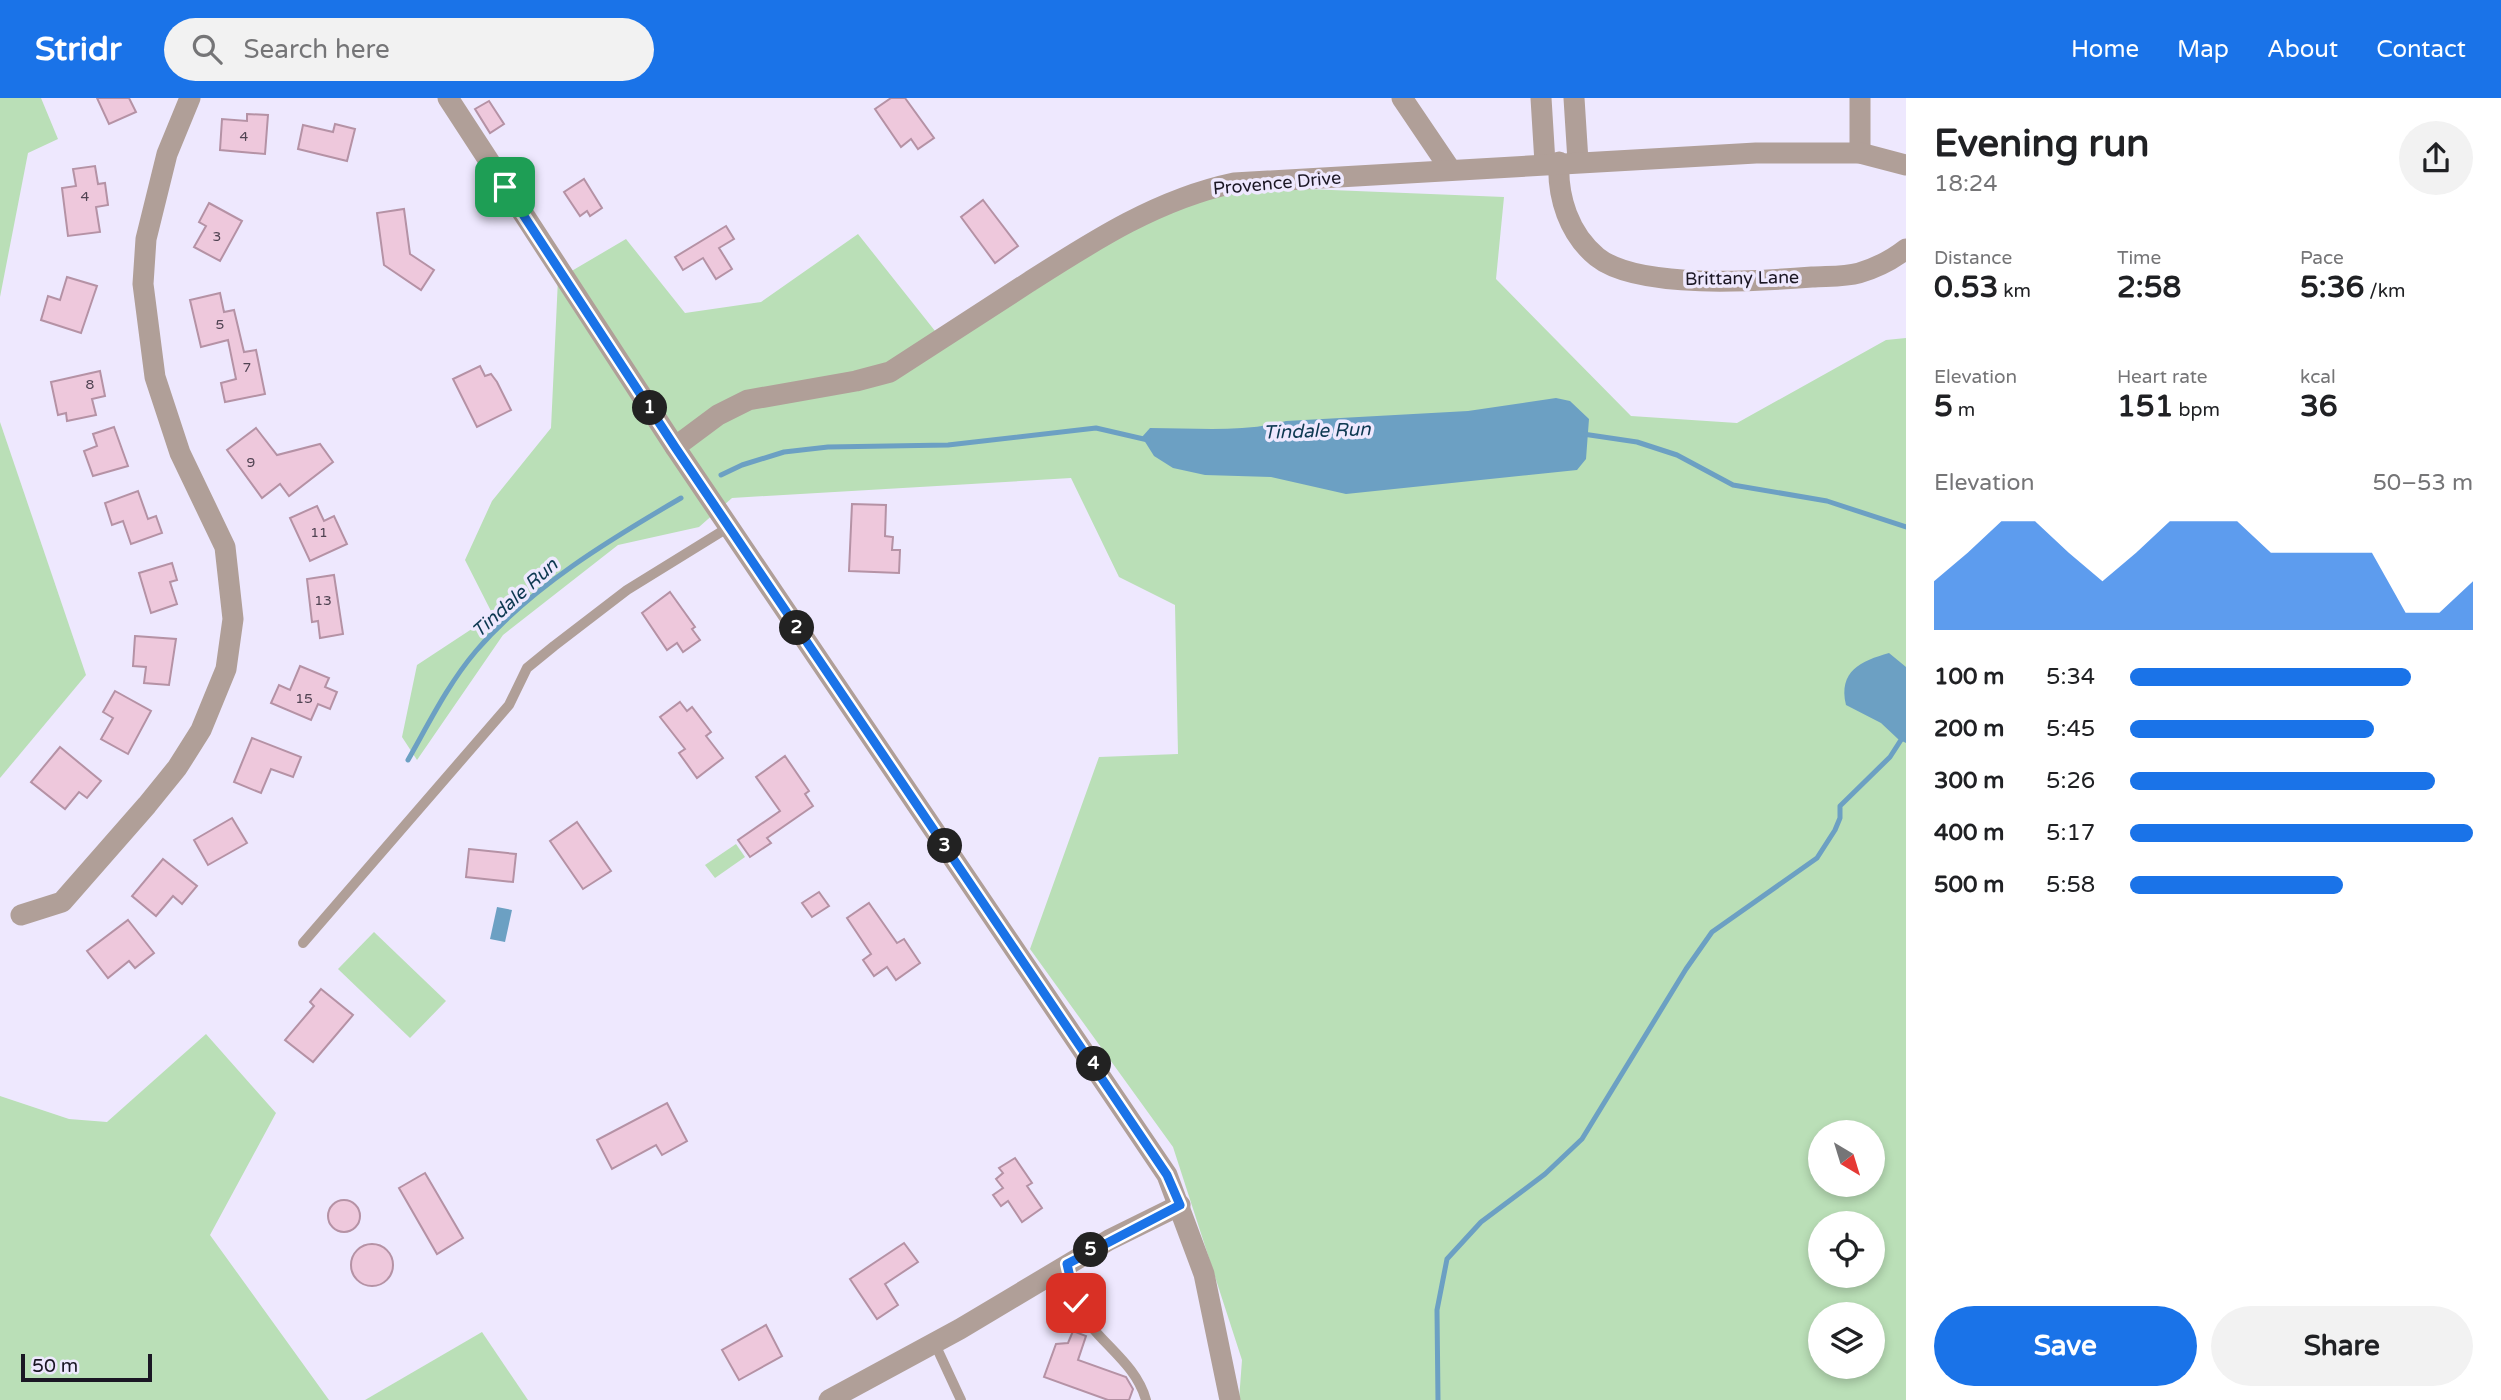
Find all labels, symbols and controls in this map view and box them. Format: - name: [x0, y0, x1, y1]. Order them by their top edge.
- search box: [164, 18, 654, 81]
- text: Stridr: [35, 30, 122, 69]
- icon: search: [188, 30, 226, 68]
- text: Search here: [244, 34, 390, 65]
- text: Home: [2071, 35, 2139, 64]
- text: Map: [2177, 35, 2229, 64]
- text: About: [2267, 35, 2338, 64]
- text: Contact: [2376, 35, 2466, 64]
- text: Evening run: [1934, 121, 2149, 167]
- button: share: [2399, 121, 2473, 195]
- house number: 4: [240, 128, 249, 145]
- pin: [475, 157, 535, 217]
- street label: Provence Drive: [1212, 166, 1342, 200]
- icon: arrive: [486, 168, 524, 206]
- text: 18:24: [1934, 170, 1998, 198]
- house number: 4: [81, 188, 90, 205]
- house number: 3: [213, 228, 221, 245]
- text: Distance: [1934, 247, 2012, 269]
- text: Time: [2117, 247, 2161, 269]
- text: Pace: [2300, 247, 2344, 269]
- street label: Brittany Lane: [1685, 266, 1799, 290]
- text: 0.53: [1934, 269, 1998, 306]
- text: 2:58: [2117, 269, 2181, 306]
- text: 5:36: [2300, 269, 2364, 306]
- text: km: [1998, 280, 2031, 302]
- text: /km: [2364, 280, 2405, 302]
- house number: 5: [216, 316, 224, 333]
- house number: 7: [243, 359, 251, 376]
- text: Elevation: [1934, 366, 2017, 388]
- text: Heart rate: [2117, 366, 2208, 388]
- text: kcal: [2300, 366, 2336, 388]
- house number: 8: [86, 376, 95, 393]
- text: 5: [1934, 388, 1953, 425]
- text: 151: [2117, 388, 2174, 425]
- text: 36: [2300, 388, 2338, 425]
- pin: 1: [632, 390, 668, 426]
- text: 1: [644, 396, 655, 418]
- text: m: [1953, 399, 1975, 421]
- text: bpm: [2174, 399, 2220, 421]
- water label: Tindale Run: [1263, 418, 1371, 444]
- house number: 9: [247, 454, 255, 471]
- text: Elevation: [1934, 469, 2035, 497]
- text: 50–53 m: [2372, 469, 2473, 497]
- house number: 11: [310, 524, 328, 541]
- water label: Tindale Run: [468, 554, 563, 642]
- house number: 13: [314, 592, 332, 609]
- pin: 2: [780, 610, 814, 646]
- text: 2: [791, 616, 802, 638]
- text: 100 m: [1934, 663, 2004, 691]
- text: 5:34: [2046, 663, 2095, 691]
- house number: 15: [295, 690, 313, 707]
- text: 200 m: [1934, 715, 2004, 743]
- text: 5:45: [2046, 715, 2095, 743]
- text: 300 m: [1934, 767, 2004, 795]
- text: 5:26: [2046, 767, 2095, 795]
- text: 400 m: [1934, 819, 2004, 847]
- text: 5:17: [2046, 819, 2095, 847]
- pin: 3: [928, 828, 962, 864]
- text: 3: [939, 834, 950, 856]
- text: 500 m: [1934, 871, 2004, 899]
- text: 5:58: [2046, 871, 2095, 899]
- pin: 4: [1076, 1046, 1112, 1082]
- text: 4: [1088, 1052, 1099, 1074]
- north arrow: [1808, 1120, 1885, 1197]
- map controls: [1808, 1120, 1885, 1379]
- button: locate: [1808, 1211, 1885, 1288]
- pin: 5: [1074, 1232, 1108, 1268]
- text: 5: [1085, 1238, 1096, 1260]
- pin: [1046, 1273, 1106, 1333]
- icon: check: [1057, 1284, 1095, 1322]
- button: layers: [1808, 1302, 1885, 1379]
- button: Save: [1934, 1306, 2197, 1386]
- button: Share: [2211, 1306, 2473, 1386]
- scale bar: [21, 1351, 152, 1383]
- text: 50 m: [32, 1355, 78, 1377]

